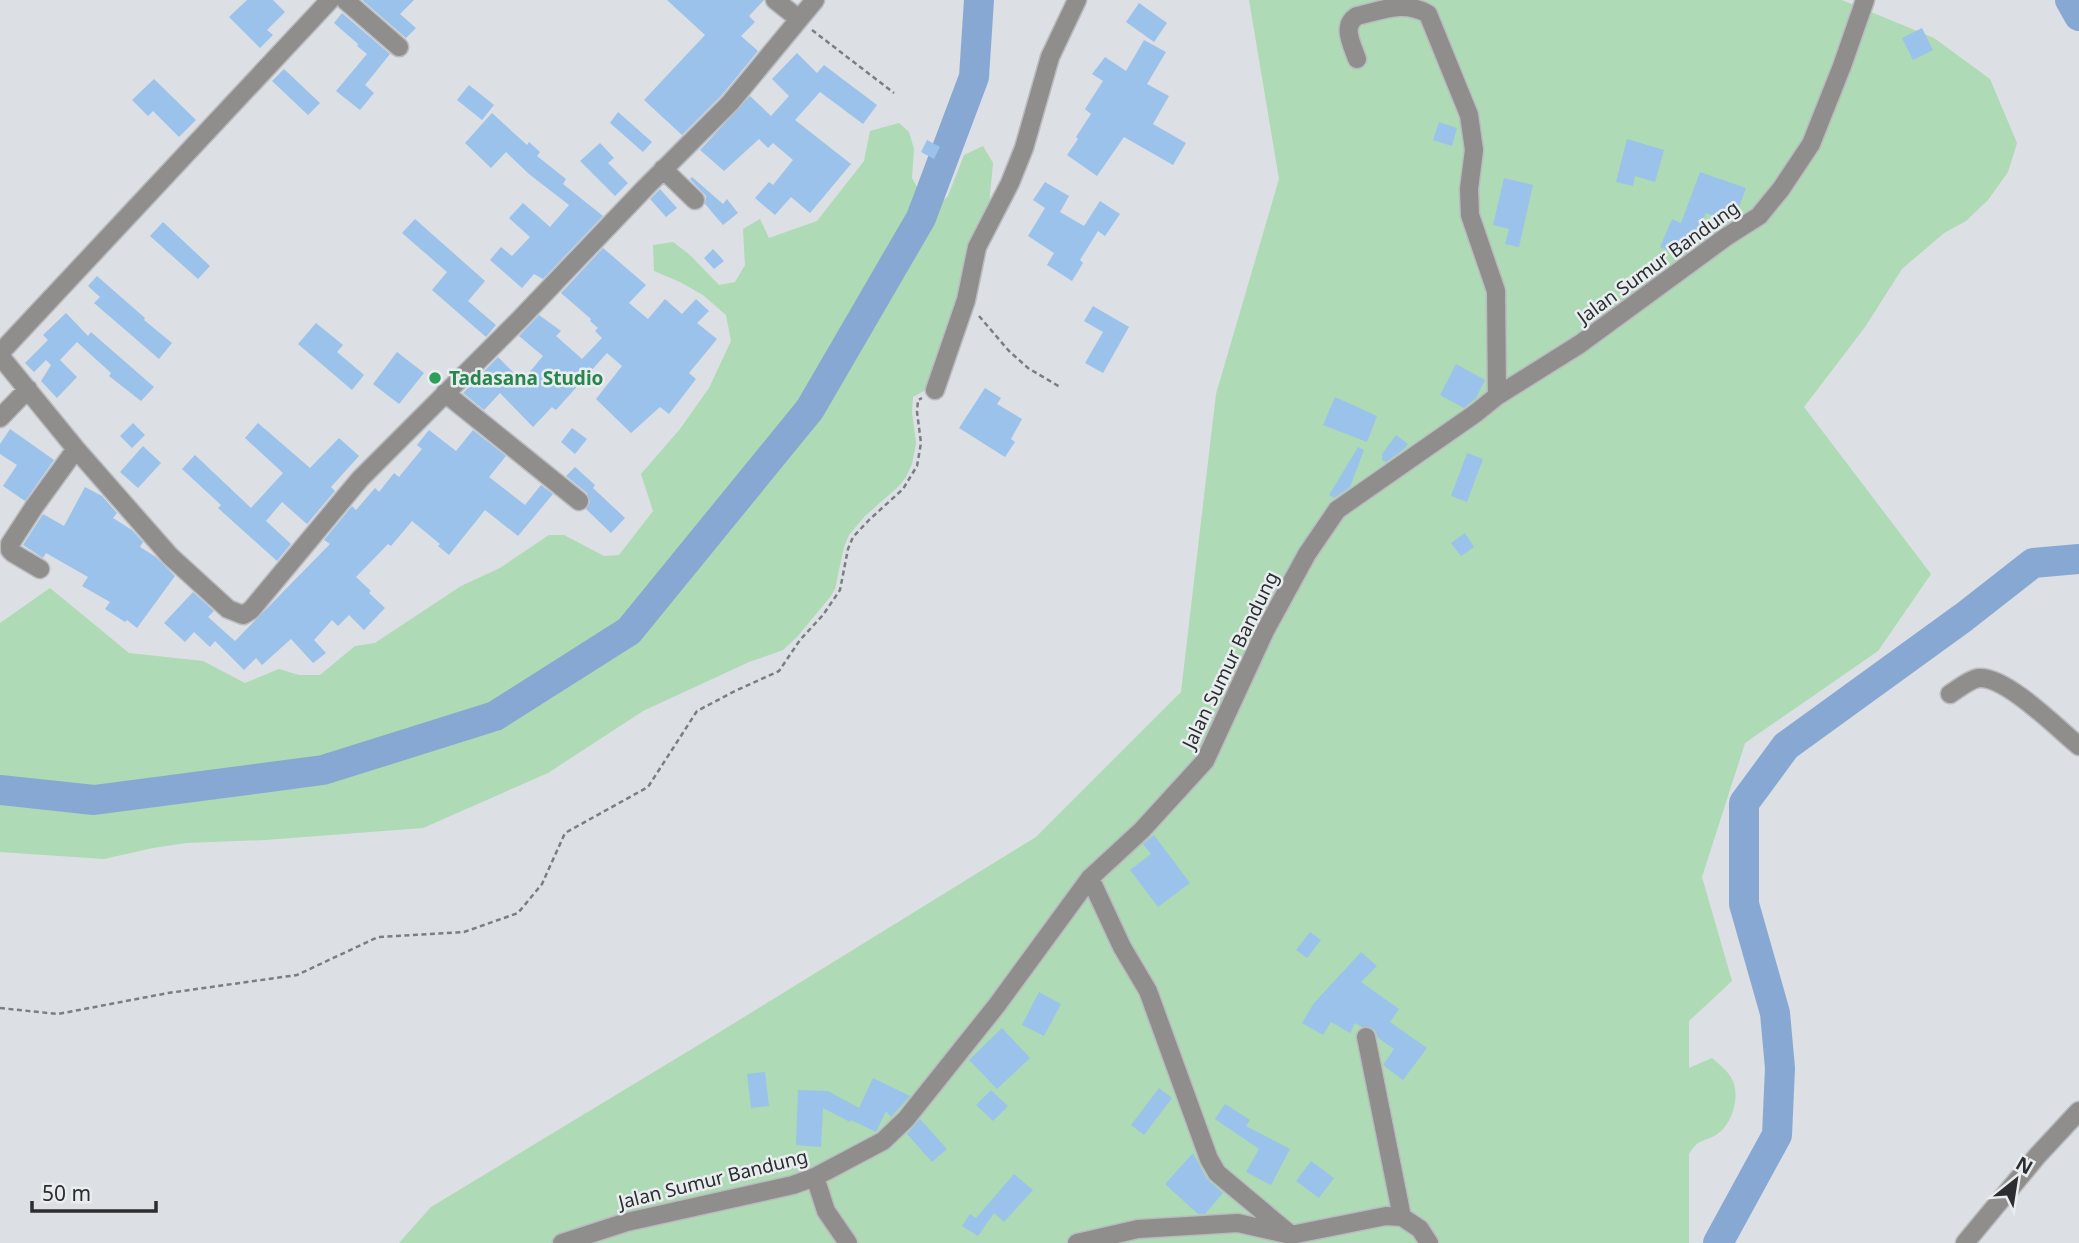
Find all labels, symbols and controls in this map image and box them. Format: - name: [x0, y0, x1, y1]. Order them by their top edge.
- street label: Jalan Sumur Bandung: [1570, 194, 1744, 331]
- place label: Tadasana Studio: [449, 365, 603, 391]
- marker: Tadasana Studio: [427, 370, 443, 386]
- street label: Jalan Sumur Bandung: [1175, 567, 1284, 755]
- street label: Jalan Sumur Bandung: [614, 1143, 810, 1216]
- north arrow: [1981, 1145, 2051, 1215]
- text: N: [2011, 1150, 2038, 1180]
- scale bar: [32, 1170, 156, 1214]
- text: 50 m: [42, 1179, 91, 1207]

